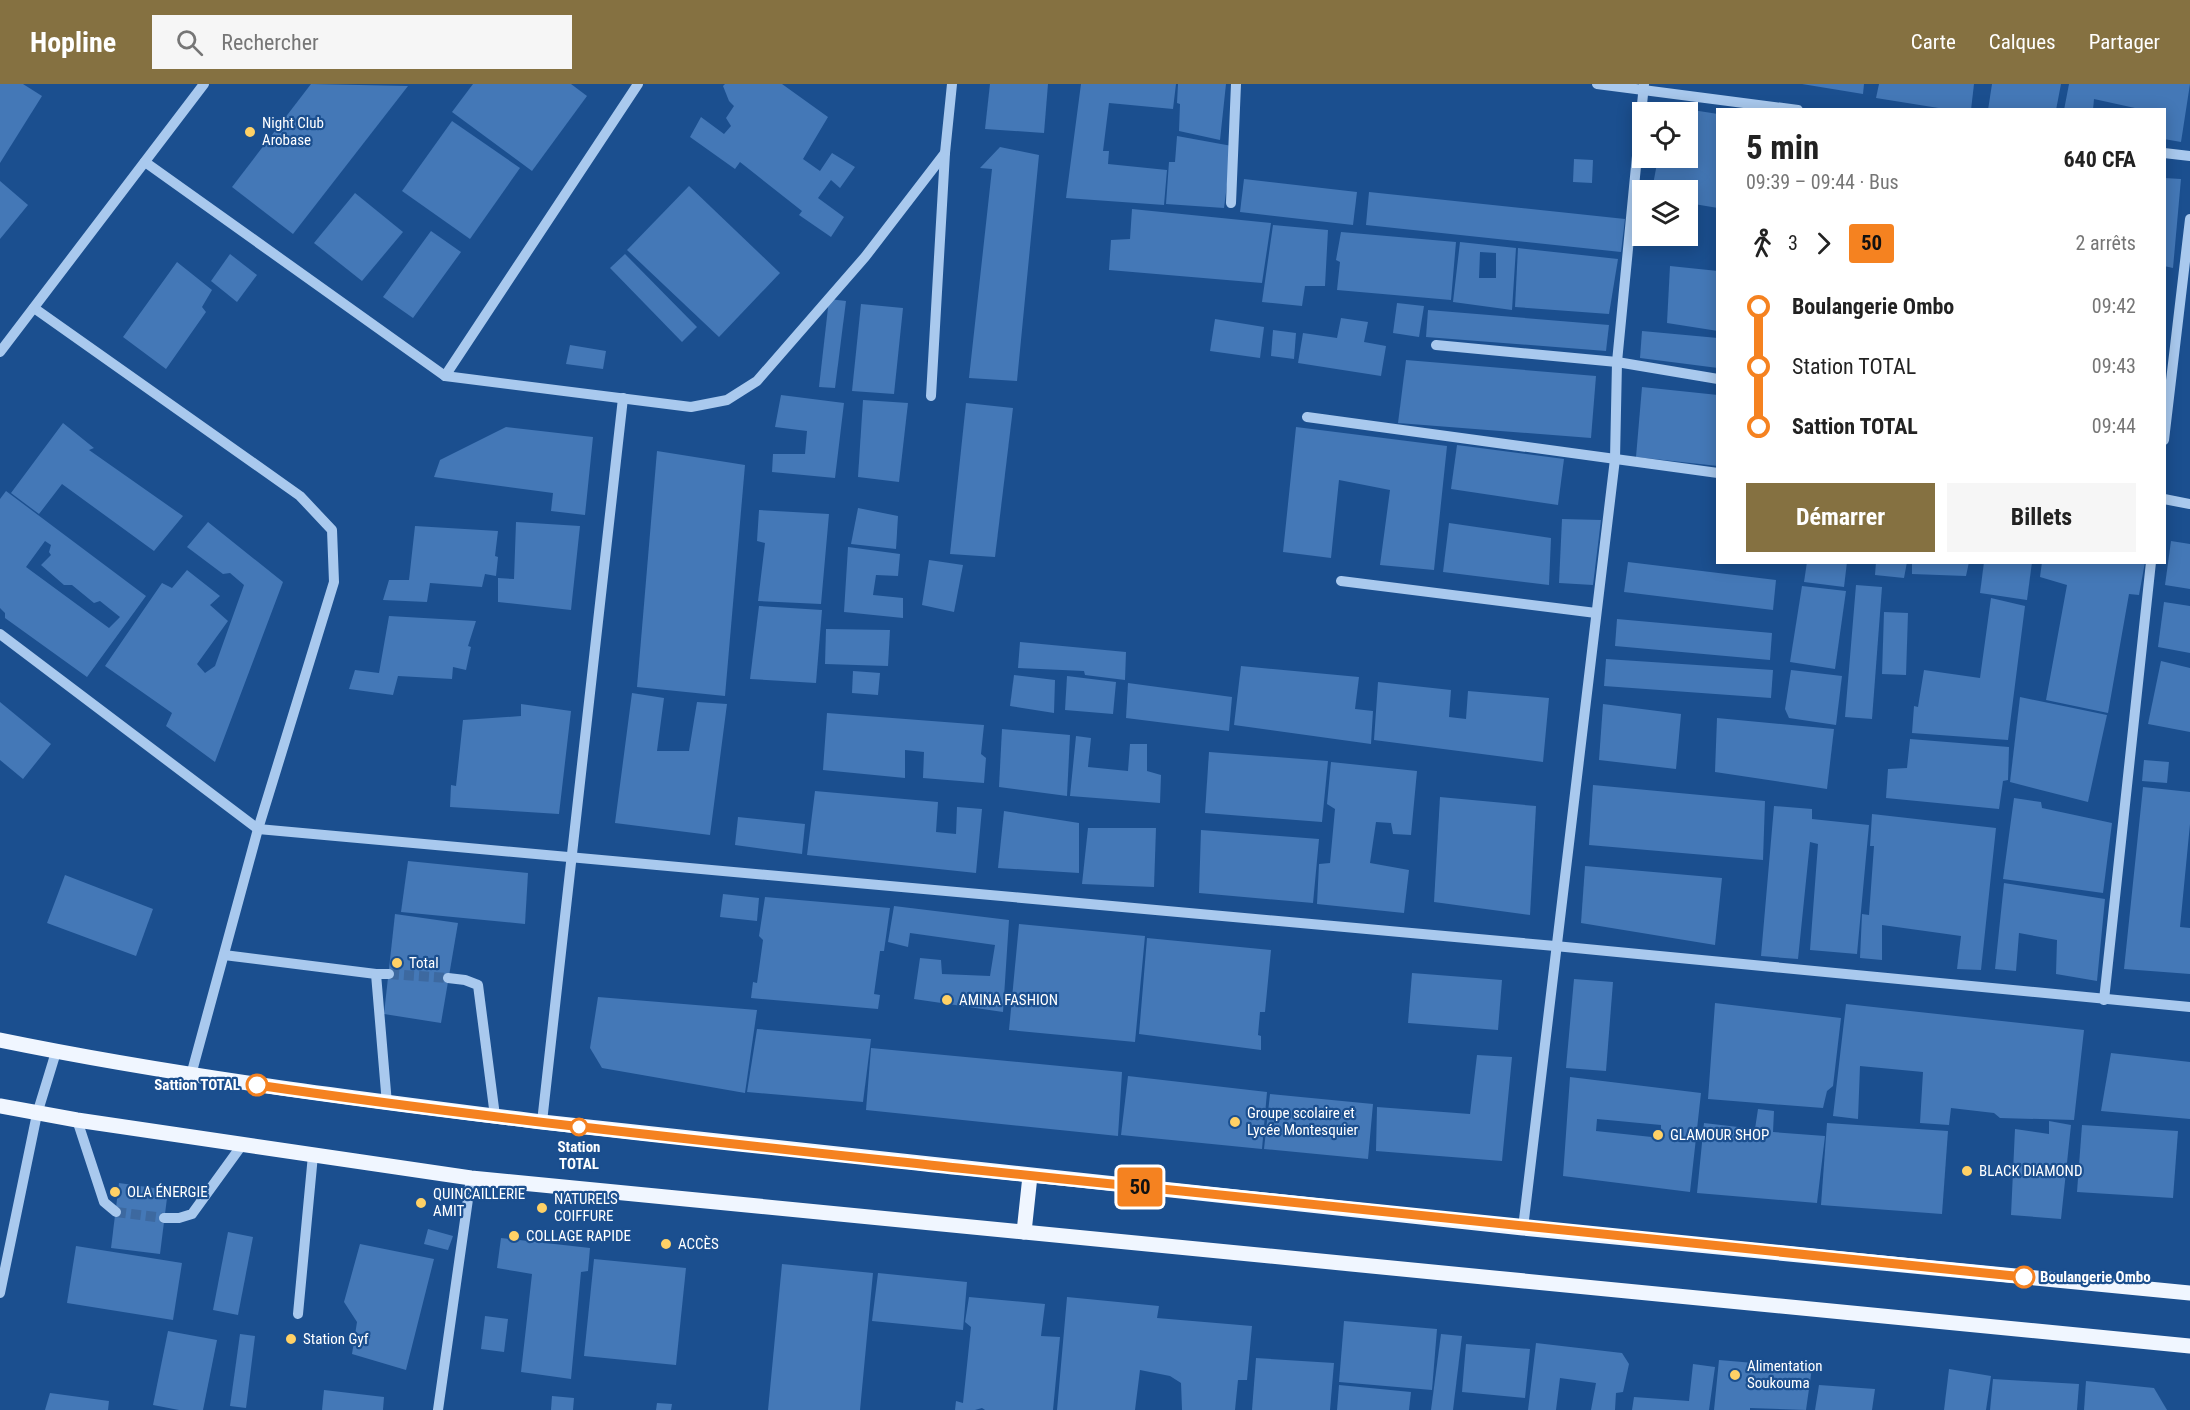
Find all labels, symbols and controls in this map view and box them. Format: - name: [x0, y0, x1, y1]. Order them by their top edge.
- search box: [152, 15, 572, 69]
- text: Hopline: [30, 26, 116, 59]
- icon: search: [173, 26, 206, 59]
- text: Rechercher: [221, 30, 319, 55]
- text: Carte: [1911, 30, 1956, 54]
- text: Calques: [1989, 30, 2056, 54]
- text: Partager: [2089, 30, 2160, 54]
- map controls: [1632, 102, 1698, 246]
- button: locate: [1632, 102, 1698, 168]
- place label: Night Club Arobase: [262, 114, 324, 149]
- marker: Night Club Arobase: [243, 125, 257, 139]
- text: 5 min: [1746, 128, 1819, 167]
- text: 640 CFA: [2063, 147, 2136, 172]
- text: 09:39 – 09:44 · Bus: [1746, 170, 1899, 194]
- button: layers: [1632, 180, 1698, 246]
- icon: walk: [1746, 227, 1779, 260]
- icon: forward: [1807, 227, 1840, 260]
- text: 3: [1788, 231, 1798, 255]
- text: 50: [1861, 231, 1882, 255]
- text: 2 arrêts: [2076, 231, 2136, 255]
- text: Boulangerie Ombo: [1792, 294, 1954, 319]
- text: 09:42: [2092, 294, 2136, 318]
- text: Station TOTAL: [1792, 354, 1916, 379]
- text: 09:43: [2092, 354, 2136, 378]
- text: Sattion TOTAL: [1792, 414, 1918, 439]
- text: 09:44: [2092, 414, 2136, 438]
- button: Démarrer: [1746, 483, 1935, 552]
- button: Billets: [1947, 483, 2136, 552]
- place label: Total: [409, 954, 439, 972]
- marker: Total: [390, 956, 404, 970]
- place label: AMINA FASHION: [959, 991, 1058, 1009]
- marker: AMINA FASHION: [940, 993, 954, 1007]
- marker: Sattion TOTAL: [246, 1074, 268, 1096]
- place label: Sattion TOTAL: [154, 1076, 240, 1094]
- place label: Groupe scolaire et Lycée Montesquier: [1247, 1104, 1358, 1139]
- marker: Groupe scolaire et Lycée Montesquier: [1228, 1115, 1242, 1129]
- marker: Station TOTAL: [570, 1118, 588, 1136]
- place label: GLAMOUR SHOP: [1670, 1126, 1769, 1144]
- marker: GLAMOUR SHOP: [1651, 1128, 1665, 1142]
- place label: Station TOTAL: [558, 1138, 601, 1173]
- place label: BLACK DIAMOND: [1979, 1162, 2082, 1180]
- marker: BLACK DIAMOND: [1960, 1164, 1974, 1178]
- line badge: 50: [1113, 1168, 1167, 1206]
- text: 50: [1129, 1175, 1151, 1199]
- place label: OLA ÉNERGIE: [127, 1183, 208, 1201]
- marker: OLA ÉNERGIE: [108, 1185, 122, 1199]
- place label: QUINCAILLERIE AMIT: [433, 1185, 525, 1220]
- place label: NATURELS COIFFURE: [554, 1190, 618, 1225]
- marker: QUINCAILLERIE AMIT: [414, 1196, 428, 1210]
- marker: NATURELS COIFFURE: [535, 1201, 549, 1215]
- place label: COLLAGE RAPIDE: [526, 1227, 631, 1245]
- marker: COLLAGE RAPIDE: [507, 1229, 521, 1243]
- place label: ACCÈS: [678, 1235, 719, 1253]
- marker: ACCÈS: [659, 1237, 673, 1251]
- marker: Boulangerie Ombo: [2013, 1266, 2035, 1288]
- place label: Boulangerie Ombo: [2040, 1268, 2151, 1286]
- place label: Station Gyf: [303, 1330, 369, 1348]
- marker: Station Gyf: [284, 1332, 298, 1346]
- place label: Alimentation Soukouma: [1747, 1357, 1822, 1392]
- marker: Alimentation Soukouma: [1728, 1368, 1742, 1382]

